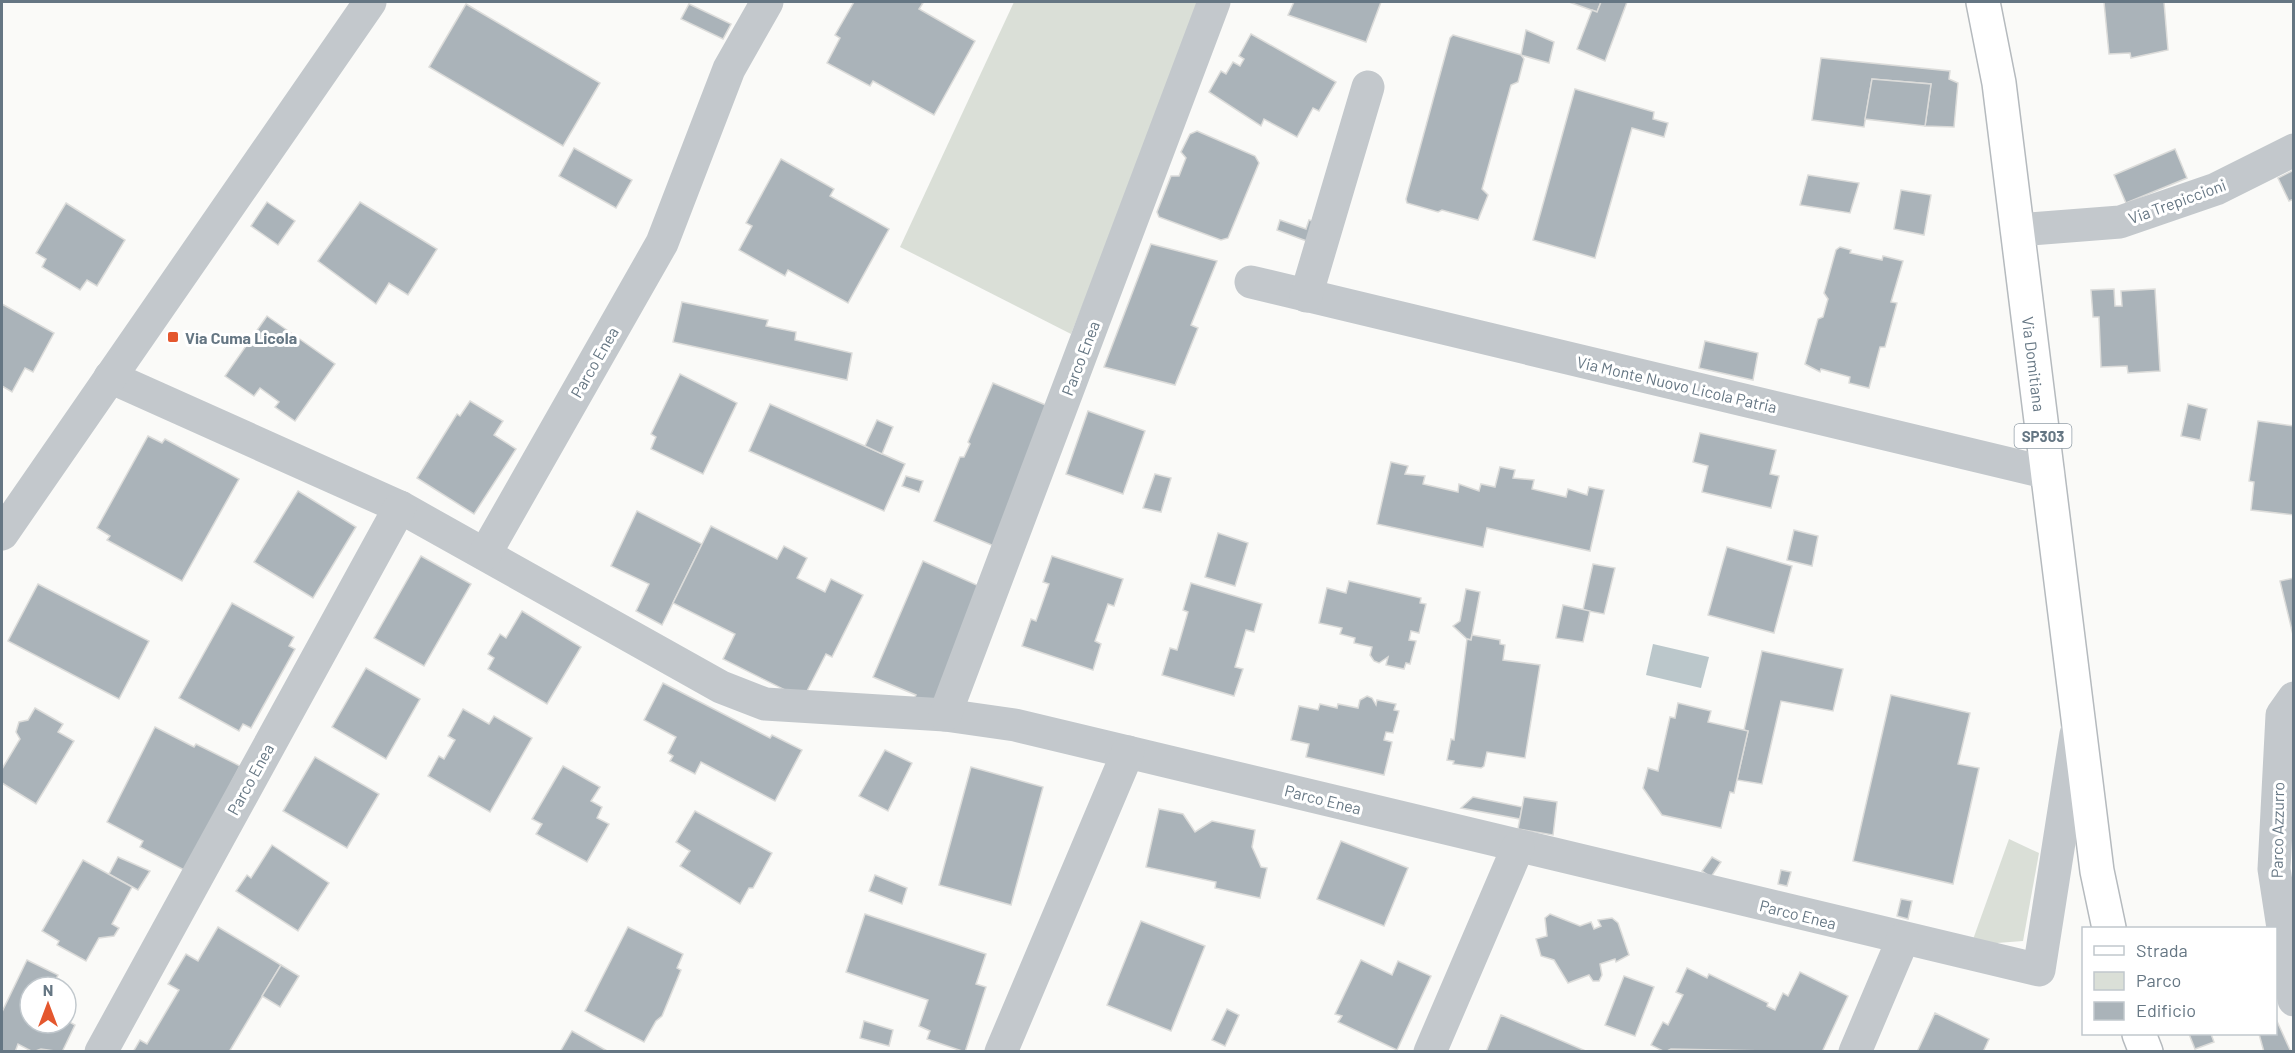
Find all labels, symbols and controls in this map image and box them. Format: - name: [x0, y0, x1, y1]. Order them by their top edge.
- street label: Via Trepiccioni: [2126, 175, 2228, 227]
- street label: Via Domitiana: [2019, 315, 2049, 413]
- street label: Parco Enea: [1057, 318, 1103, 398]
- street label: Parco Enea: [566, 323, 622, 401]
- place label: Via Cuma Licola: [185, 328, 297, 347]
- marker: Via Cuma Licola: [166, 330, 180, 344]
- street label: Via Monte Nuovo Licola Patria: [1575, 352, 1779, 416]
- road number: SP303: [2014, 424, 2072, 448]
- street label: Parco Enea: [223, 740, 277, 818]
- street label: Parco Enea: [1283, 780, 1363, 818]
- street label: Parco Azzurro: [2267, 782, 2287, 878]
- street label: Parco Enea: [1758, 895, 1838, 933]
- legend: [2082, 927, 2277, 1035]
- text: Strada: [2136, 939, 2188, 961]
- text: Parco: [2136, 969, 2181, 991]
- north arrow: [18, 975, 78, 1035]
- text: N: [43, 980, 53, 999]
- text: Edificio: [2136, 999, 2196, 1021]

